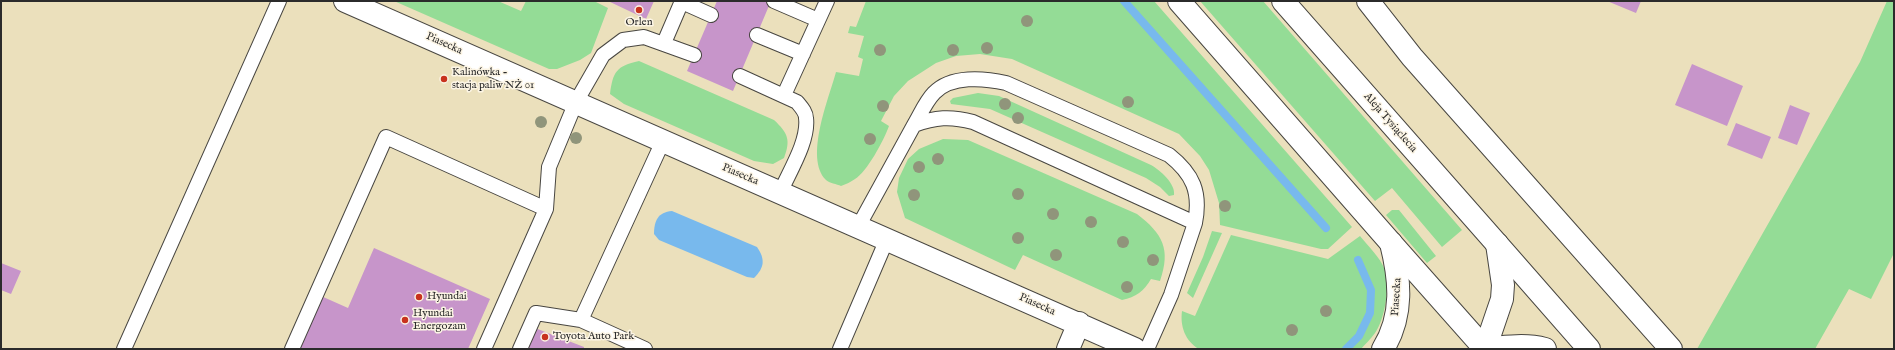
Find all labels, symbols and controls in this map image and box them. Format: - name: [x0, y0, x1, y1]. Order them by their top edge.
- marker: Orlen: [634, 5, 644, 15]
- place label: Orlen: [625, 16, 653, 30]
- street label: Piasecka: [424, 30, 464, 58]
- place label: Kalinówka - stacja paliw NŻ 01: [452, 66, 534, 92]
- marker: Kalinówka - stacja paliw NŻ 01: [439, 74, 449, 84]
- street label: Aleja Tysiąclecia: [1360, 90, 1420, 156]
- street label: Piasecka: [720, 161, 760, 189]
- street label: Piasecka: [1389, 277, 1405, 317]
- place label: Hyundai: [427, 290, 467, 304]
- street label: Piasecka: [1017, 291, 1057, 319]
- marker: Hyundai: [414, 292, 424, 302]
- place label: Hyundai Energozam: [413, 307, 466, 333]
- marker: Hyundai Energozam: [400, 315, 410, 325]
- place label: Toyota Auto Park: [553, 330, 634, 344]
- marker: Toyota Auto Park: [540, 332, 550, 342]

